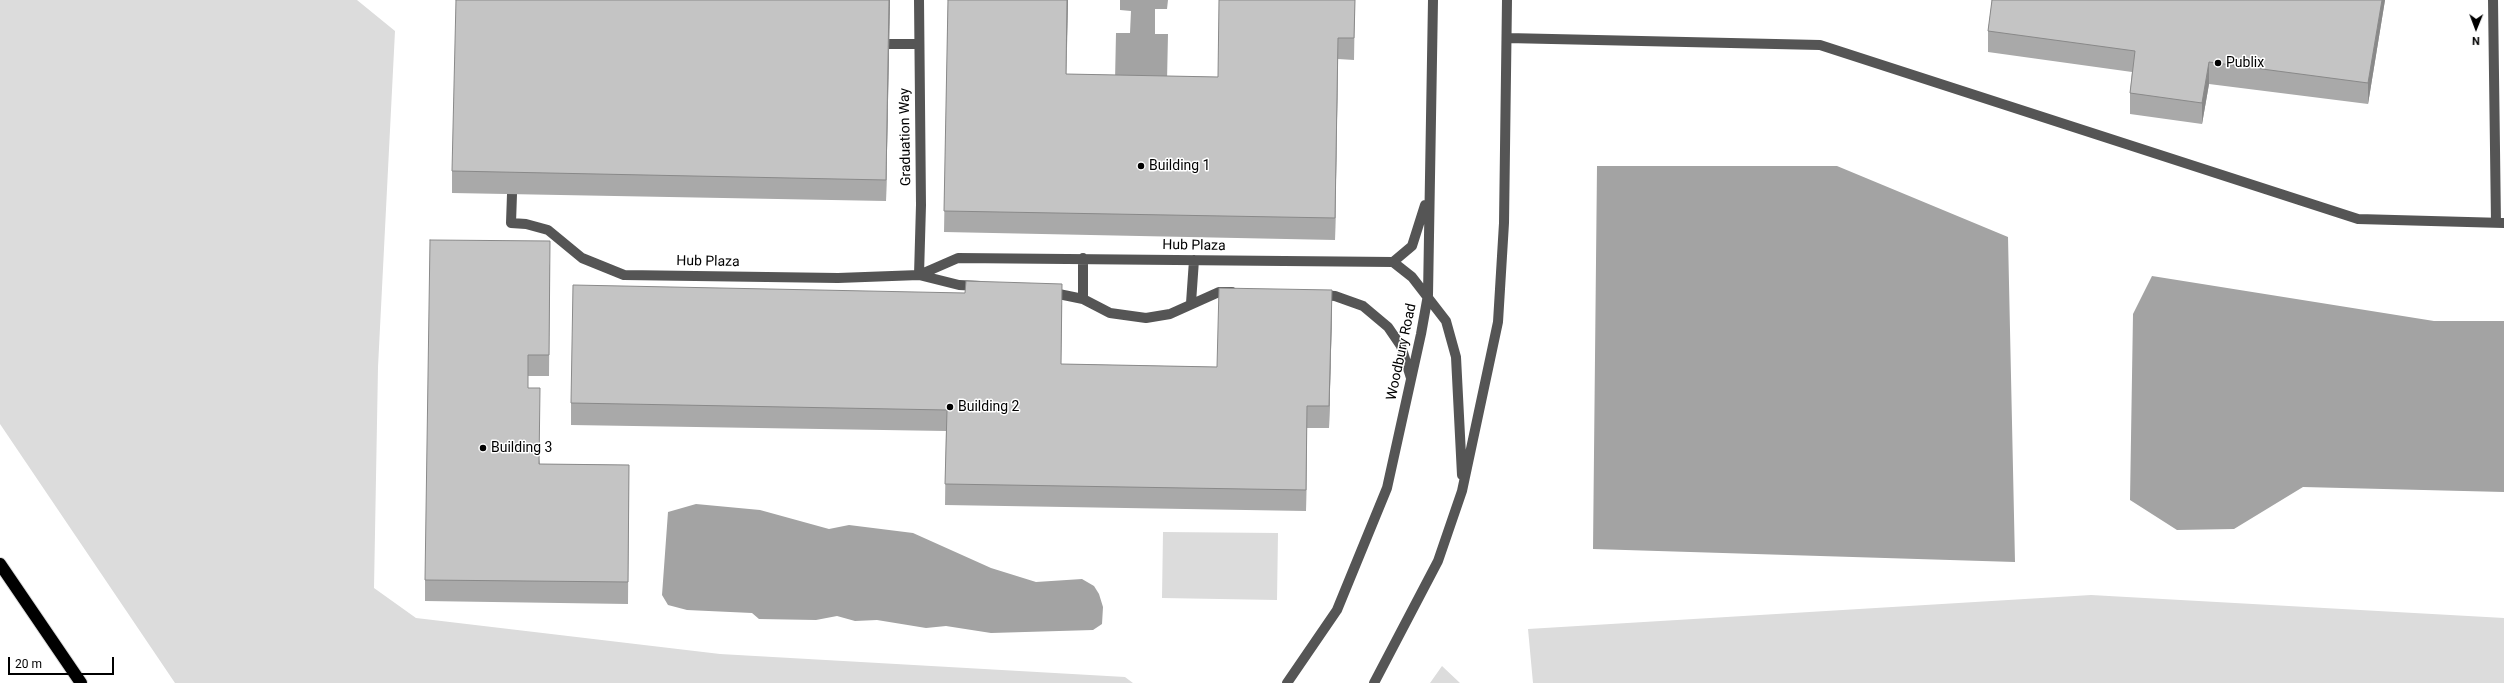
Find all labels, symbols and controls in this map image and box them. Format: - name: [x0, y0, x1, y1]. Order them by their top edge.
- north arrow: [2456, 8, 2496, 48]
- text: N: [2472, 34, 2480, 47]
- place label: Publix: [2226, 55, 2264, 71]
- marker: Publix: [2213, 58, 2223, 68]
- street label: Graduation Way: [897, 88, 915, 186]
- place label: Building 1: [1149, 158, 1210, 174]
- marker: Building 1: [1136, 161, 1146, 171]
- street label: Hub Plaza: [1162, 237, 1226, 255]
- street label: Hub Plaza: [676, 253, 740, 271]
- street label: Woodbury Road: [1384, 302, 1420, 402]
- place label: Building 2: [958, 399, 1019, 415]
- marker: Building 2: [945, 402, 955, 412]
- place label: Building 3: [491, 440, 552, 456]
- marker: Building 3: [478, 443, 488, 453]
- scale bar: [10, 649, 116, 675]
- text: 20 m: [15, 657, 42, 671]

